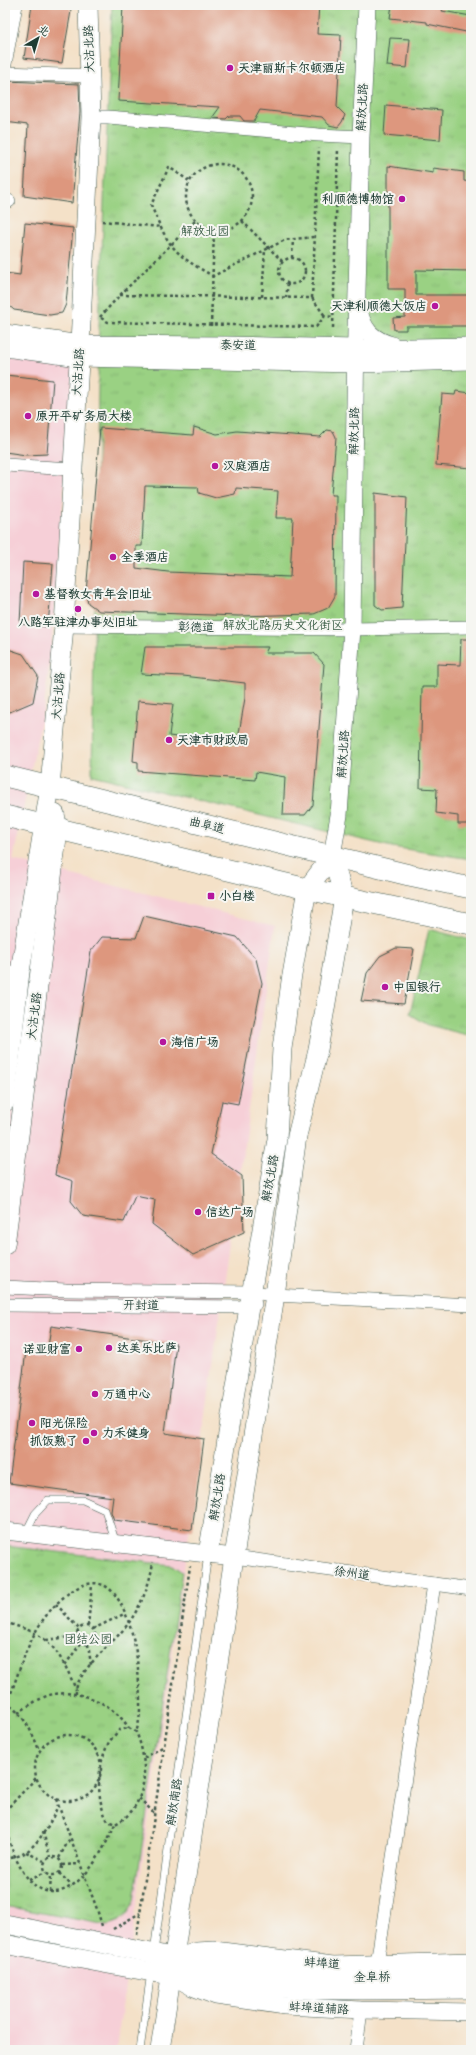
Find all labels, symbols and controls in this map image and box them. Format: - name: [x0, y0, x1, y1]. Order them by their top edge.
- north arrow: [18, 18, 58, 58]
- text: 北: [35, 22, 52, 40]
- street label: 大沽北路: [81, 25, 99, 73]
- place label: 天津丽斯卡尔顿酒店: [238, 61, 346, 77]
- marker: 天津丽斯卡尔顿酒店: [225, 63, 235, 73]
- street label: 解放北路: [354, 83, 372, 131]
- place label: 利顺德博物馆: [322, 192, 394, 208]
- marker: 利顺德博物馆: [397, 194, 407, 204]
- park label: 解放北园: [181, 224, 229, 240]
- place label: 天津利顺德大饭店: [331, 299, 427, 315]
- marker: 天津利顺德大饭店: [430, 301, 440, 311]
- street label: 泰安道: [220, 338, 256, 354]
- street label: 大沽北路: [69, 348, 89, 397]
- street label: 解放北路: [347, 407, 363, 455]
- place label: 原开平矿务局大楼: [36, 409, 132, 425]
- marker: 原开平矿务局大楼: [23, 411, 33, 421]
- place label: 汉庭酒店: [223, 459, 271, 475]
- marker: 汉庭酒店: [210, 461, 220, 471]
- place label: 全季酒店: [121, 550, 169, 566]
- marker: 全季酒店: [108, 552, 118, 562]
- place label: 基督教女青年会旧址: [44, 587, 152, 603]
- marker: 基督教女青年会旧址: [31, 589, 41, 599]
- marker: 八路军驻津办事处旧址: [73, 604, 83, 614]
- place label: 八路军驻津办事处旧址: [18, 615, 138, 631]
- park label: 解放北路历史文化街区: [223, 618, 343, 634]
- street label: 彰德道: [178, 620, 214, 636]
- street label: 大沽北路: [49, 671, 69, 721]
- street label: 解放北路: [334, 730, 354, 779]
- place label: 天津市财政局: [177, 733, 249, 749]
- marker: 天津市财政局: [164, 735, 174, 745]
- street label: 曲阜道: [187, 814, 226, 838]
- place label: 小白楼: [219, 889, 255, 905]
- marker: 小白楼: [206, 891, 216, 901]
- place label: 中国银行: [393, 980, 441, 996]
- marker: 中国银行: [380, 982, 390, 992]
- street label: 大沽北路: [24, 991, 46, 1041]
- place label: 海信广场: [171, 1035, 219, 1051]
- marker: 海信广场: [158, 1037, 168, 1047]
- street label: 解放北路: [259, 1153, 283, 1203]
- place label: 信达广场: [206, 1205, 254, 1221]
- marker: 信达广场: [193, 1207, 203, 1217]
- street label: 开封道: [123, 1298, 159, 1314]
- place label: 达美乐比萨: [117, 1341, 177, 1357]
- place label: 诺亚财富: [23, 1342, 71, 1358]
- marker: 达美乐比萨: [104, 1343, 114, 1353]
- marker: 诺亚财富: [74, 1344, 84, 1354]
- place label: 万通中心: [103, 1387, 151, 1403]
- marker: 万通中心: [90, 1389, 100, 1399]
- place label: 阳光保险: [40, 1416, 88, 1432]
- marker: 阳光保险: [27, 1418, 37, 1428]
- place label: 力禾健身: [102, 1426, 150, 1442]
- marker: 力禾健身: [89, 1428, 99, 1438]
- place label: 抓饭熟了: [30, 1434, 78, 1450]
- marker: 抓饭熟了: [81, 1436, 91, 1446]
- street label: 解放北路: [206, 1472, 230, 1522]
- street label: 徐州道: [333, 1564, 371, 1584]
- park label: 团结公园: [64, 1632, 112, 1648]
- street label: 解放南路: [164, 1777, 186, 1827]
- street label: 蚌埠道: [303, 1955, 340, 1973]
- street label: 金阜桥: [354, 1970, 391, 1986]
- street label: 蚌埠道辅路: [289, 1999, 349, 2019]

